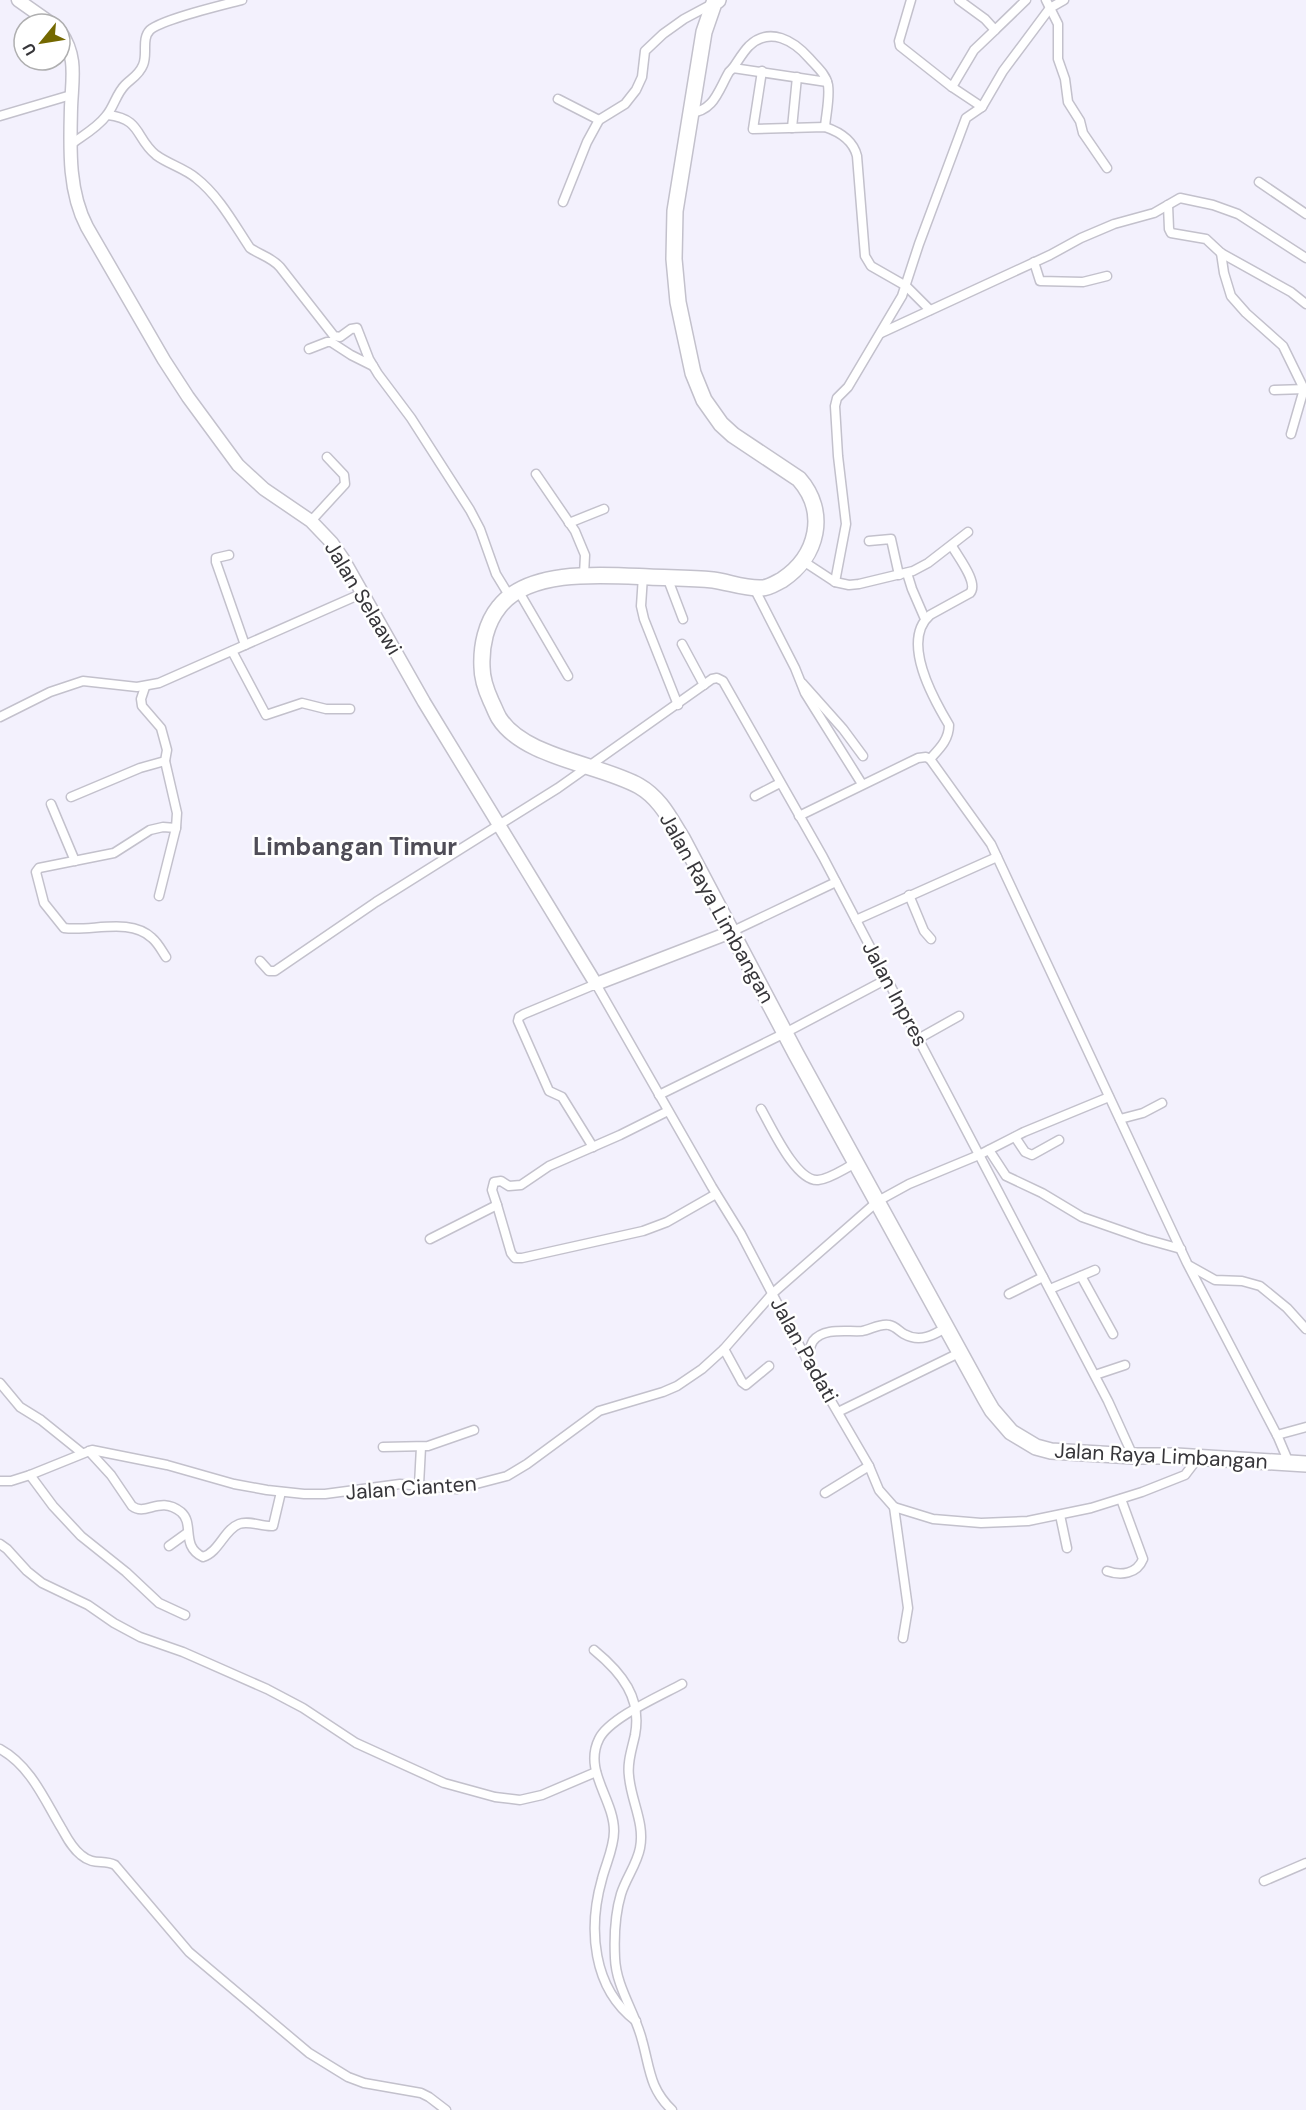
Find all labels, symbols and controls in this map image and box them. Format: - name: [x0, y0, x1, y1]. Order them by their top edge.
- north arrow: [12, 12, 72, 72]
- text: U: [18, 39, 41, 59]
- street label: Jalan Selaawi: [318, 536, 408, 660]
- street label: Jalan Raya Limbangan: [653, 808, 781, 1008]
- district label: Limbangan Timur: [253, 831, 457, 862]
- street label: Jalan Inpres: [855, 936, 935, 1052]
- street label: Jalan Padati: [764, 1292, 844, 1408]
- street label: Jalan Raya Limbangan: [1054, 1436, 1268, 1476]
- street label: Jalan Cianten: [345, 1469, 477, 1507]

